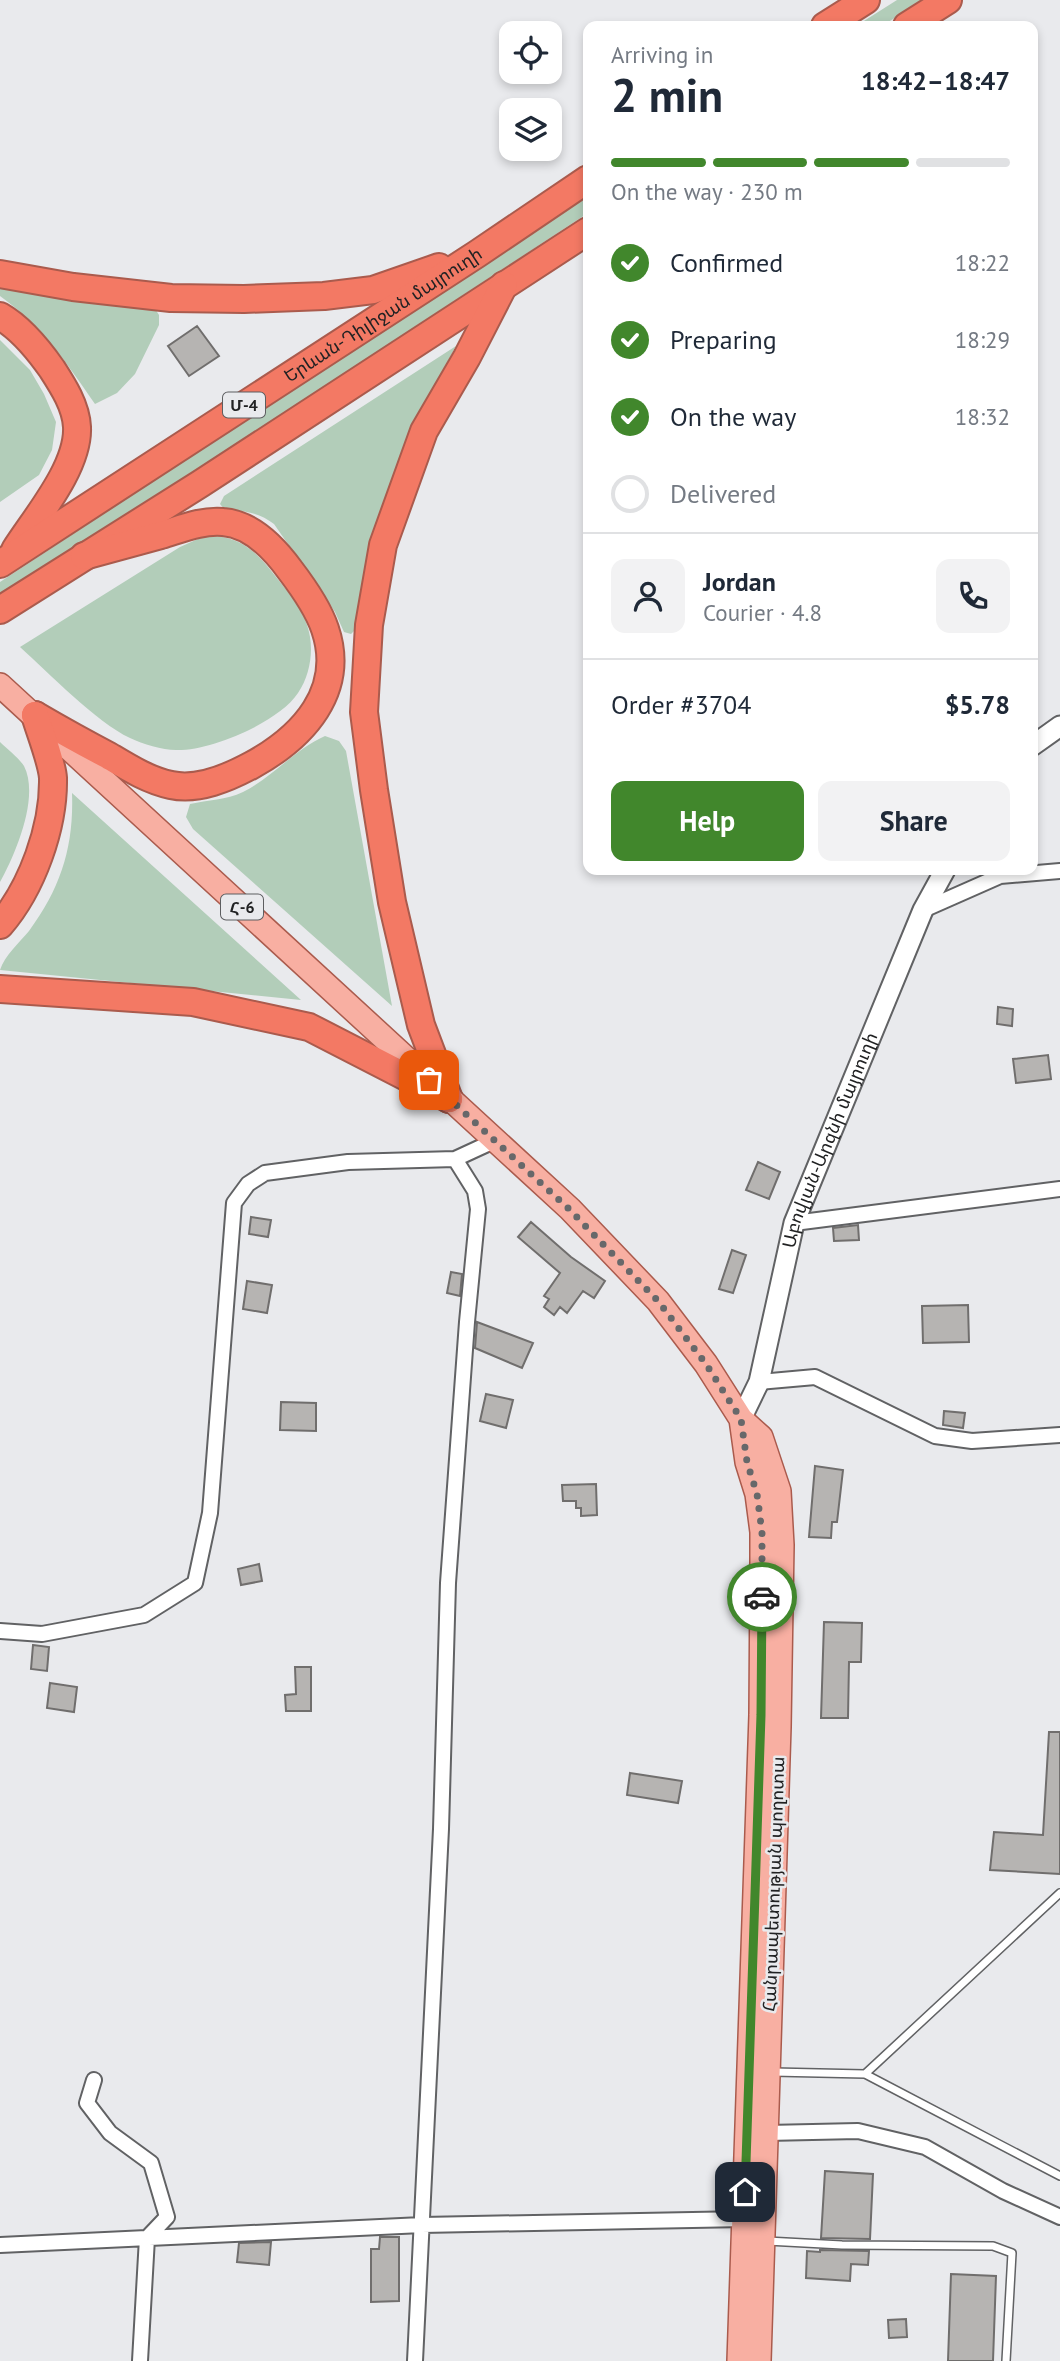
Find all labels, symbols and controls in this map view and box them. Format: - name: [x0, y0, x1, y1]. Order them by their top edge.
- map controls: [499, 21, 562, 161]
- button: locate: [499, 21, 562, 84]
- text: Arriving in: [611, 40, 713, 69]
- text: 18:42–18:47: [861, 64, 1010, 97]
- text: 2 min: [611, 65, 723, 125]
- button: layers: [499, 98, 562, 161]
- text: On the way · 230 m: [611, 177, 803, 206]
- street label: Երևան-Դիլիջան մայրուղի: [280, 242, 486, 387]
- icon: check: [611, 244, 649, 282]
- text: Confirmed: [670, 246, 783, 279]
- text: 18:22: [955, 248, 1010, 277]
- icon: check: [611, 321, 649, 359]
- text: Preparing: [670, 323, 777, 356]
- text: 18:29: [955, 325, 1010, 354]
- road number: Մ-4: [223, 392, 265, 418]
- icon: check: [611, 398, 649, 436]
- text: On the way: [670, 400, 796, 433]
- text: 18:32: [955, 402, 1010, 431]
- text: Delivered: [670, 477, 776, 510]
- button: person: [611, 559, 685, 633]
- button: phone: [936, 559, 1010, 633]
- text: Jordan: [703, 565, 776, 598]
- text: Courier · 4.8: [703, 598, 822, 627]
- text: Order #3704: [611, 688, 751, 721]
- text: $5.78: [945, 688, 1010, 721]
- button: Help: [611, 781, 804, 861]
- button: Share: [818, 781, 1010, 861]
- road number: Հ-6: [221, 894, 263, 920]
- street label: Աբովյան-Արզնի մայրուղի: [777, 1029, 882, 1250]
- pin: [399, 1050, 459, 1110]
- icon: bag: [410, 1061, 448, 1099]
- courier: [727, 1562, 797, 1632]
- icon: car: [743, 1578, 781, 1616]
- street label: Հանրապետության պողոտա: [758, 1756, 789, 2012]
- pin: [715, 2162, 775, 2222]
- icon: home: [726, 2173, 764, 2211]

